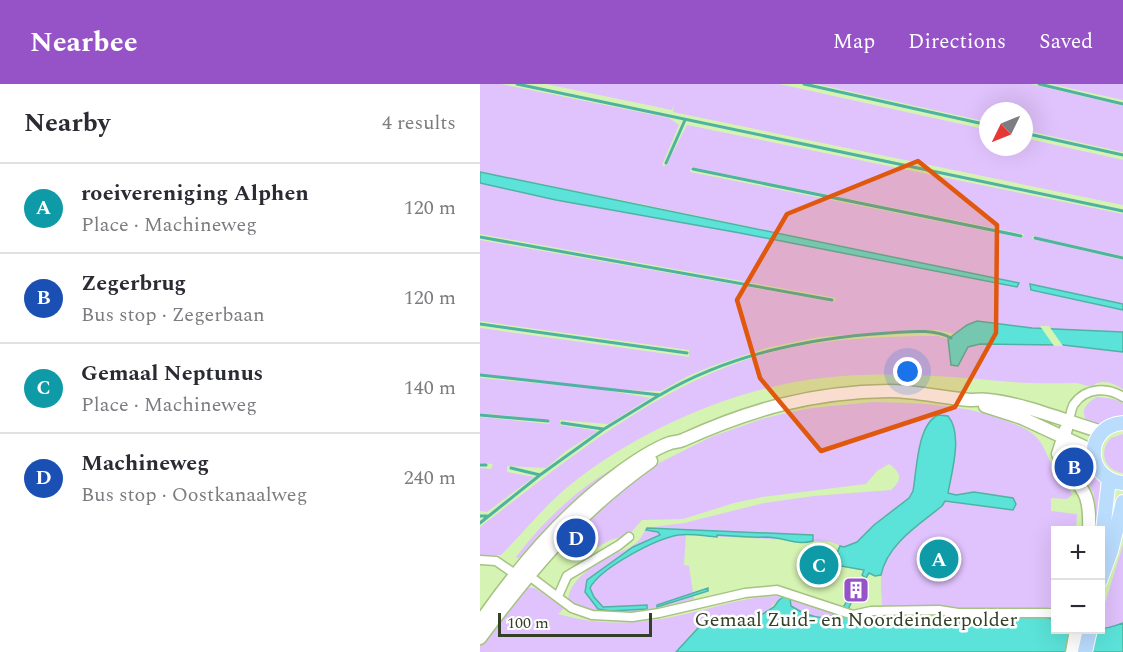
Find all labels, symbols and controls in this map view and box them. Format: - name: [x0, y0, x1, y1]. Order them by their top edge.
- text: Nearbee: [30, 21, 138, 64]
- text: Map: [833, 26, 875, 58]
- text: Directions: [908, 26, 1006, 58]
- text: Saved: [1039, 26, 1093, 58]
- north arrow: [979, 102, 1033, 156]
- text: Nearby: [24, 103, 110, 143]
- text: 4 results: [382, 108, 456, 138]
- text: roeivereniging Alphen: [81, 177, 309, 210]
- text: A: [36, 193, 51, 223]
- text: 120 m: [404, 193, 456, 223]
- text: Place · Machineweg: [81, 210, 257, 240]
- text: Zegerbrug: [81, 267, 186, 300]
- text: B: [36, 283, 51, 313]
- text: 120 m: [404, 283, 456, 313]
- text: Bus stop · Zegerbaan: [81, 300, 265, 330]
- text: Gemaal Neptunus: [81, 357, 263, 390]
- your location: [893, 357, 922, 386]
- text: C: [36, 373, 51, 403]
- text: 140 m: [404, 373, 456, 403]
- text: Place · Machineweg: [81, 390, 257, 420]
- pin: B: [1054, 444, 1094, 490]
- text: Machineweg: [81, 447, 209, 480]
- text: D: [35, 463, 52, 493]
- text: 240 m: [404, 463, 456, 493]
- text: Bus stop · Oostkanaalweg: [81, 480, 307, 510]
- pin: D: [556, 516, 596, 560]
- map controls: [1051, 526, 1105, 634]
- button: +: [1051, 526, 1105, 580]
- pin: A: [920, 536, 958, 582]
- pin: C: [800, 542, 838, 588]
- building icon: Gemaal Zuid- en Noordeinderpolder: [841, 575, 871, 605]
- button: −: [1051, 580, 1105, 634]
- place label: Gemaal Zuid- en Noordeinderpolder: [695, 605, 1018, 635]
- scale bar: [498, 610, 652, 638]
- text: 100 m: [507, 611, 549, 635]

